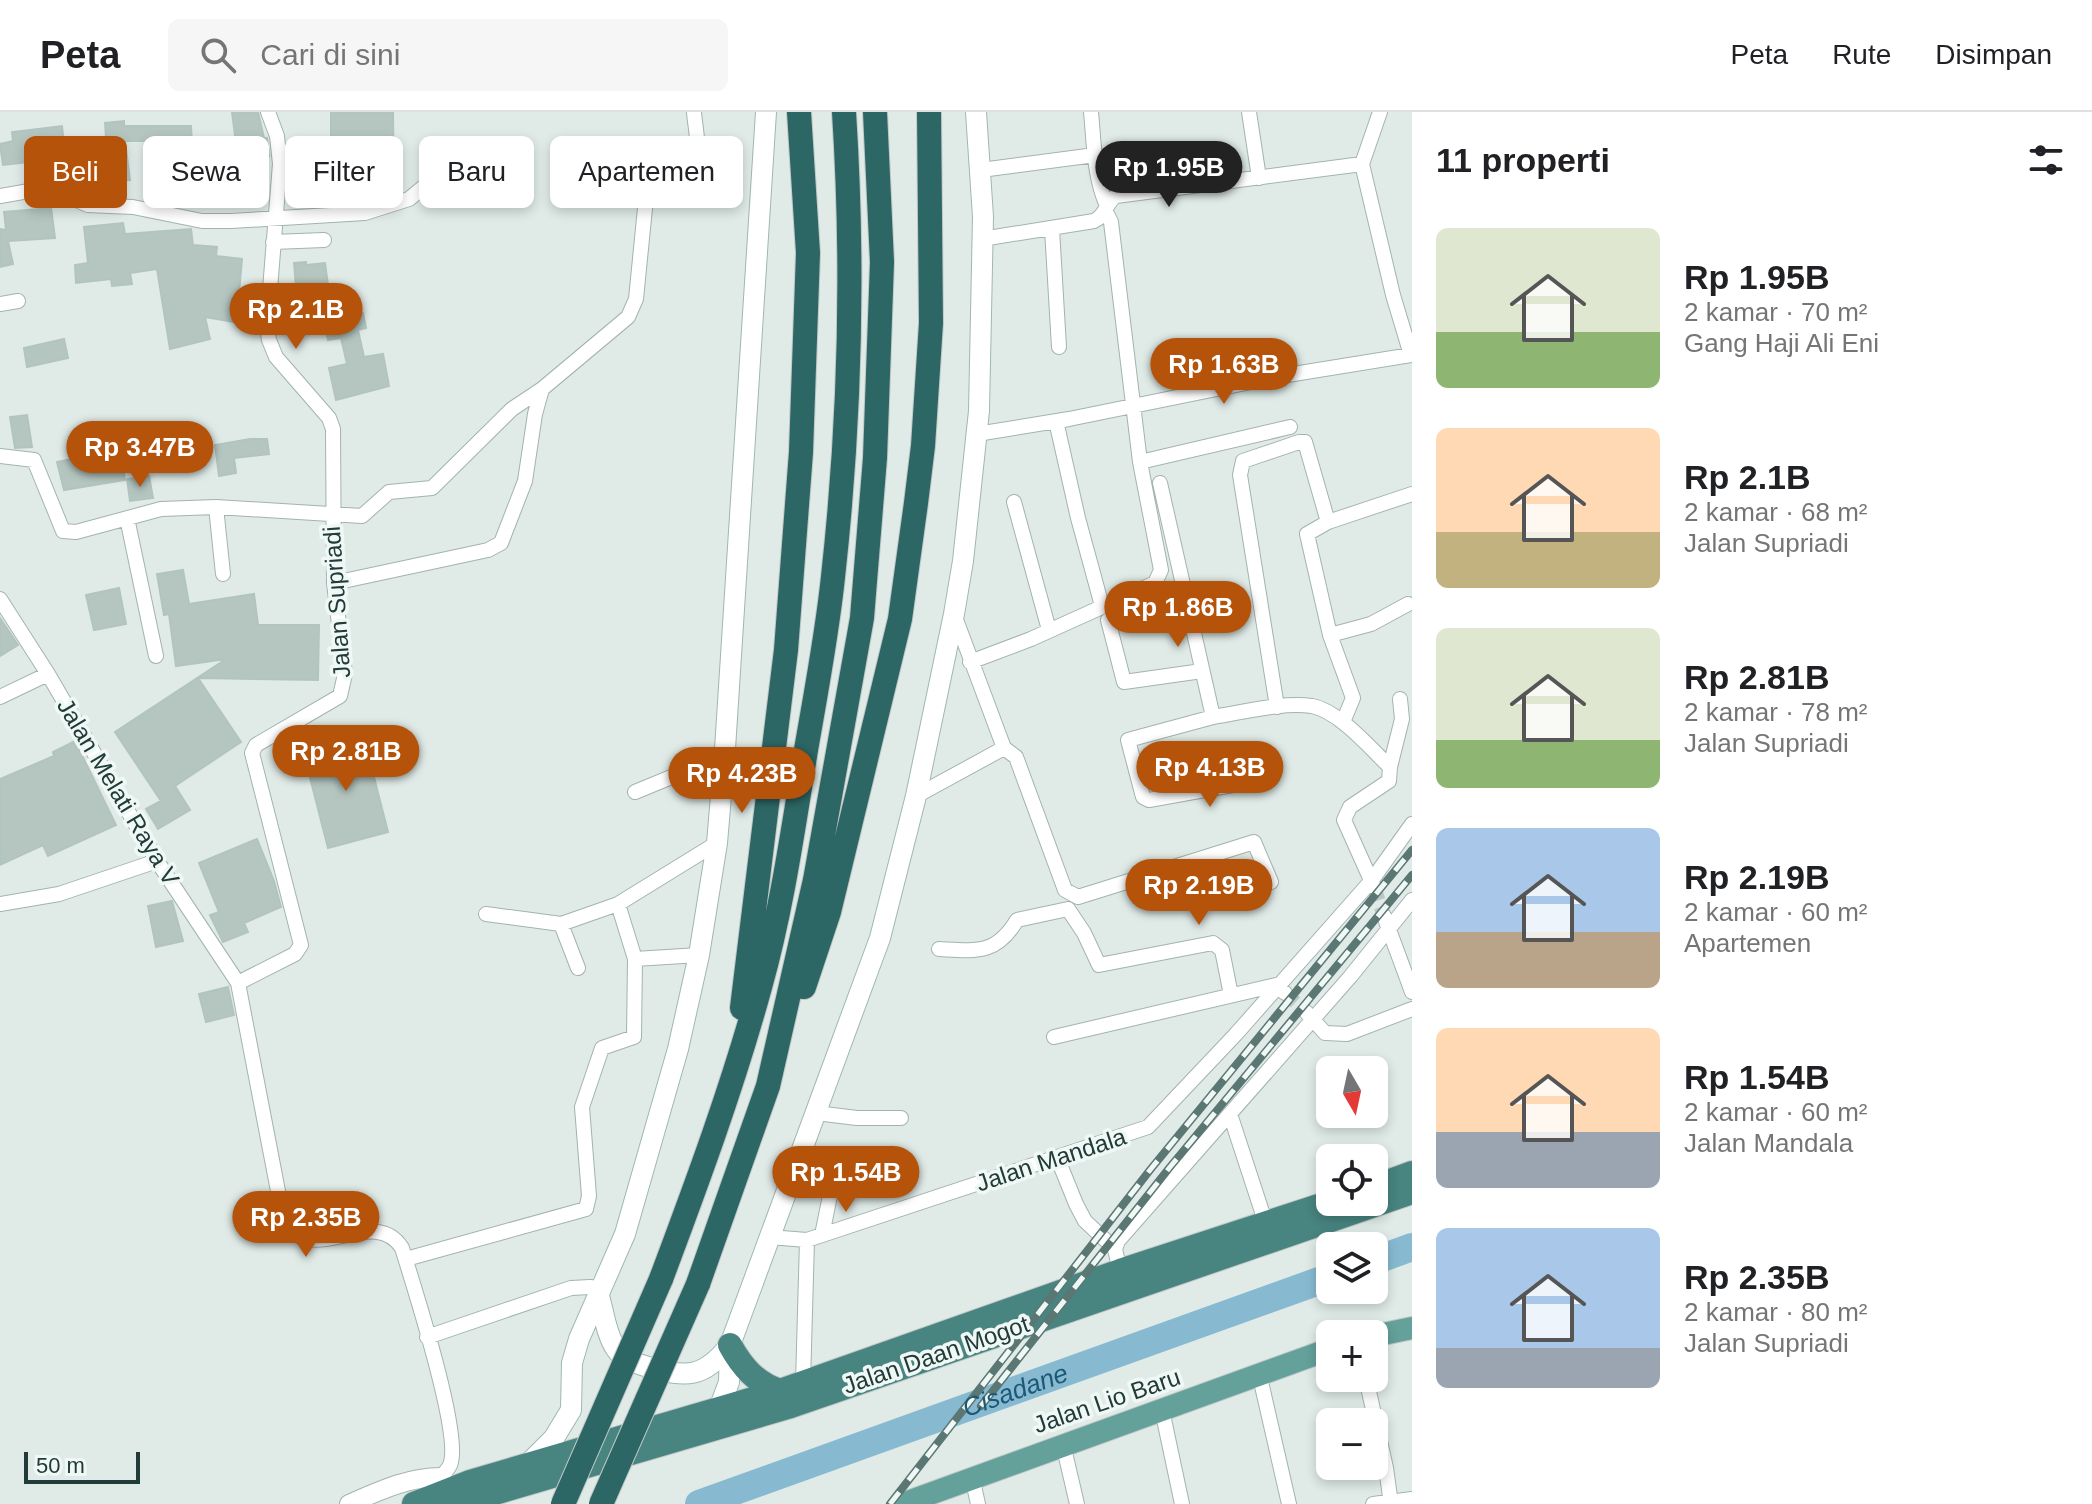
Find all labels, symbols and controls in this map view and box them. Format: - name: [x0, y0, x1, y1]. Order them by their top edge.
- search box: [168, 19, 728, 91]
- icon: search: [196, 33, 240, 77]
- text: Peta: [40, 34, 120, 76]
- text: Cari di sini: [260, 38, 400, 71]
- text: Peta: [1731, 39, 1788, 70]
- text: Rute: [1832, 39, 1891, 70]
- text: Disimpan: [1935, 39, 2052, 70]
- chip: Beli: [24, 136, 127, 208]
- chip: Sewa: [143, 136, 269, 208]
- chip: Filter: [285, 136, 403, 208]
- chip: Baru: [419, 136, 534, 208]
- chip: Apartemen: [550, 136, 743, 208]
- icon: filters: [2024, 138, 2068, 182]
- pin: Rp 1.95B: [1086, 141, 1252, 209]
- text: 11 properti: [1436, 141, 1610, 179]
- text: Rp 1.95B: [1113, 152, 1225, 182]
- text: Rp 1.95B: [1684, 258, 1830, 296]
- icon: home: [1500, 260, 1596, 356]
- pin: Rp 2.1B: [222, 283, 370, 351]
- text: Rp 2.1B: [248, 294, 344, 324]
- text: 2 kamar · 70 m²: [1684, 297, 1868, 327]
- text: Gang Haji Ali Eni: [1684, 328, 1879, 358]
- pin: Rp 1.63B: [1141, 338, 1307, 406]
- text: Rp 1.63B: [1168, 349, 1280, 379]
- pin: Rp 3.47B: [57, 421, 223, 489]
- text: Rp 3.47B: [84, 432, 196, 462]
- text: Rp 2.1B: [1684, 458, 1811, 496]
- icon: home: [1500, 460, 1596, 556]
- text: 2 kamar · 68 m²: [1684, 497, 1868, 527]
- street label: Jalan Supriadi: [318, 525, 355, 679]
- text: Jalan Supriadi: [1684, 528, 1849, 558]
- pin: Rp 1.86B: [1095, 581, 1261, 649]
- text: Rp 1.86B: [1122, 592, 1234, 622]
- text: Rp 2.81B: [1684, 658, 1830, 696]
- icon: home: [1500, 660, 1596, 756]
- street label: Jalan Melati Raya V: [52, 693, 185, 890]
- text: 2 kamar · 78 m²: [1684, 697, 1868, 727]
- pin: Rp 2.81B: [263, 725, 429, 793]
- text: Jalan Supriadi: [1684, 728, 1849, 758]
- text: Rp 2.81B: [290, 736, 402, 766]
- pin: Rp 4.13B: [1127, 741, 1293, 809]
- pin: Rp 4.23B: [659, 747, 825, 815]
- text: Rp 4.13B: [1154, 752, 1266, 782]
- text: Rp 4.23B: [686, 758, 798, 788]
- text: Rp 2.19B: [1684, 858, 1830, 896]
- pin: Rp 2.19B: [1116, 859, 1282, 927]
- icon: home: [1500, 860, 1596, 956]
- text: Rp 2.19B: [1143, 870, 1255, 900]
- text: 2 kamar · 60 m²: [1684, 897, 1868, 927]
- text: Apartemen: [1684, 928, 1811, 958]
- north arrow: [1316, 1056, 1388, 1128]
- map controls: [1316, 1056, 1388, 1480]
- text: Rp 1.54B: [1684, 1058, 1830, 1096]
- icon: home: [1500, 1060, 1596, 1156]
- text: 2 kamar · 60 m²: [1684, 1097, 1868, 1127]
- street label: Jalan Mandala: [972, 1122, 1130, 1196]
- text: Jalan Mandala: [1684, 1128, 1853, 1158]
- button: locate: [1316, 1144, 1388, 1216]
- pin: Rp 1.54B: [763, 1146, 929, 1214]
- text: Rp 1.54B: [790, 1157, 902, 1187]
- pin: Rp 2.35B: [223, 1191, 389, 1259]
- text: Rp 2.35B: [250, 1202, 362, 1232]
- button: layers: [1316, 1232, 1388, 1304]
- text: Rp 2.35B: [1684, 1258, 1830, 1296]
- icon: home: [1500, 1260, 1596, 1356]
- text: 2 kamar · 80 m²: [1684, 1297, 1868, 1327]
- street label: Jalan Daan Mogot: [839, 1310, 1033, 1399]
- button: +: [1316, 1320, 1388, 1392]
- text: Jalan Supriadi: [1684, 1328, 1849, 1358]
- water label: Cisadane: [958, 1358, 1072, 1423]
- street label: Jalan Lio Baru: [1030, 1363, 1184, 1438]
- button: −: [1316, 1408, 1388, 1480]
- scale bar: [24, 1448, 140, 1484]
- text: 50 m: [36, 1453, 85, 1478]

